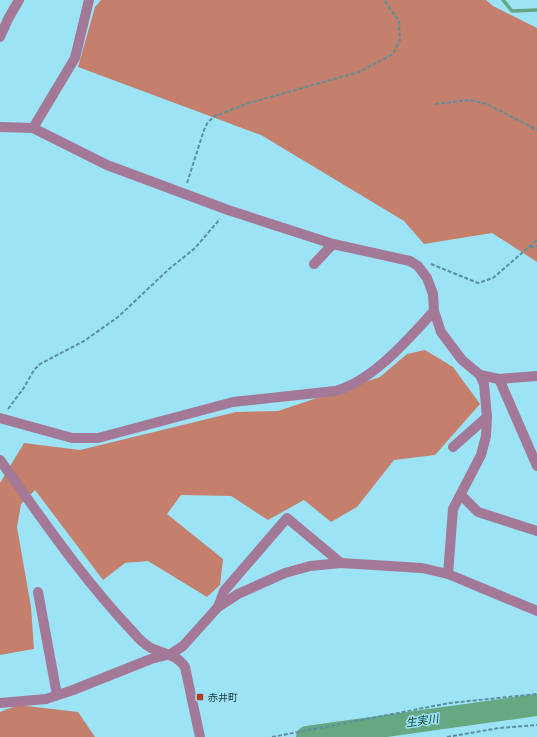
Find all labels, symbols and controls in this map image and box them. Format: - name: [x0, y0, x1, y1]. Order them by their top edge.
- marker: 赤井町: [195, 692, 205, 702]
- place label: 赤井町: [208, 692, 238, 703]
- water label: 生実川: [405, 712, 440, 730]

